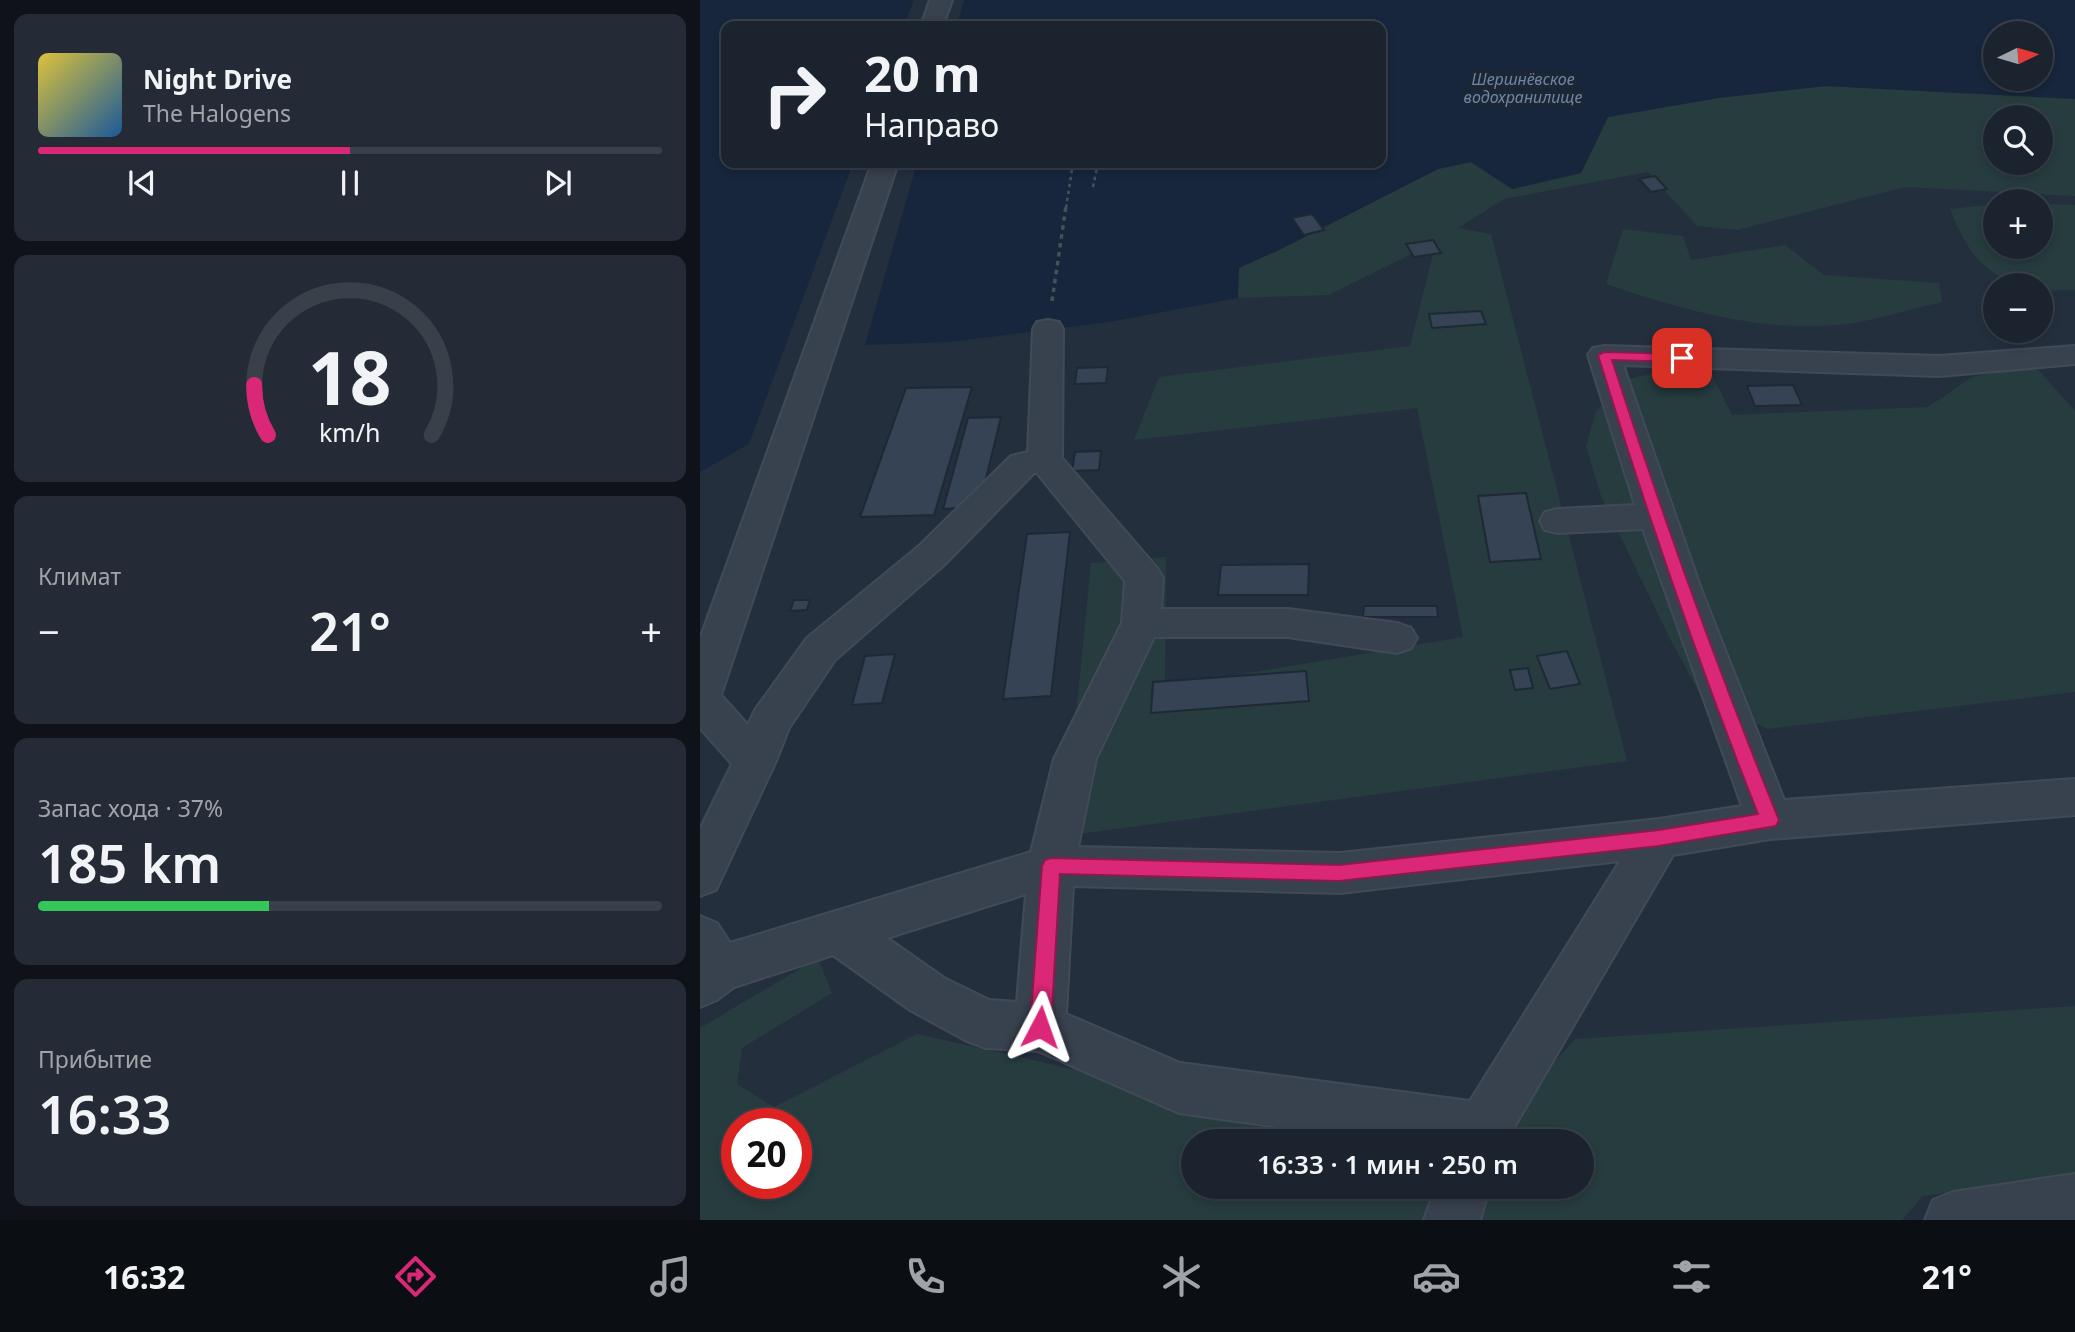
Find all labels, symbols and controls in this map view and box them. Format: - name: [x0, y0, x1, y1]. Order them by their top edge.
- north arrow: [1983, 21, 2053, 91]
- map controls: [1983, 21, 2053, 343]
- text: 20 m: [864, 40, 981, 106]
- icon: right: [749, 49, 840, 140]
- text: Night Drive: [143, 61, 292, 97]
- water label: Шершнёвское водохранилище: [1464, 68, 1583, 108]
- text: The Halogens: [143, 97, 291, 129]
- text: Направо: [864, 103, 999, 146]
- button: search: [1983, 105, 2053, 175]
- icon: previous: [123, 164, 161, 202]
- icon: pause: [331, 164, 369, 202]
- icon: next: [539, 164, 577, 202]
- button: +: [1983, 189, 2053, 259]
- button: −: [1983, 273, 2053, 343]
- text: 18: [308, 327, 392, 426]
- pin: [1652, 328, 1712, 388]
- icon: arrive: [1663, 339, 1701, 377]
- text: km/h: [319, 415, 381, 449]
- text: Климат: [38, 560, 121, 592]
- text: 21°: [309, 595, 391, 666]
- text: −: [38, 605, 60, 657]
- text: +: [640, 605, 662, 657]
- text: Запас хода · 37%: [38, 792, 223, 824]
- text: 185 km: [38, 827, 221, 898]
- position arrow: [1003, 990, 1077, 1064]
- text: Прибытие: [38, 1043, 152, 1075]
- text: 16:33: [38, 1078, 171, 1149]
- speed limit sign: 20: [721, 1108, 812, 1199]
- text: 16:33 · 1 мин · 250 m: [1257, 1146, 1518, 1182]
- icon: directions: [391, 1252, 440, 1301]
- icon: music: [646, 1252, 695, 1301]
- icon: phone: [901, 1252, 950, 1301]
- icon: climate: [1157, 1252, 1206, 1301]
- icon: car: [1412, 1252, 1461, 1301]
- icon: filters: [1667, 1252, 1716, 1301]
- text: 16:32: [103, 1255, 185, 1298]
- text: 21°: [1922, 1255, 1972, 1298]

